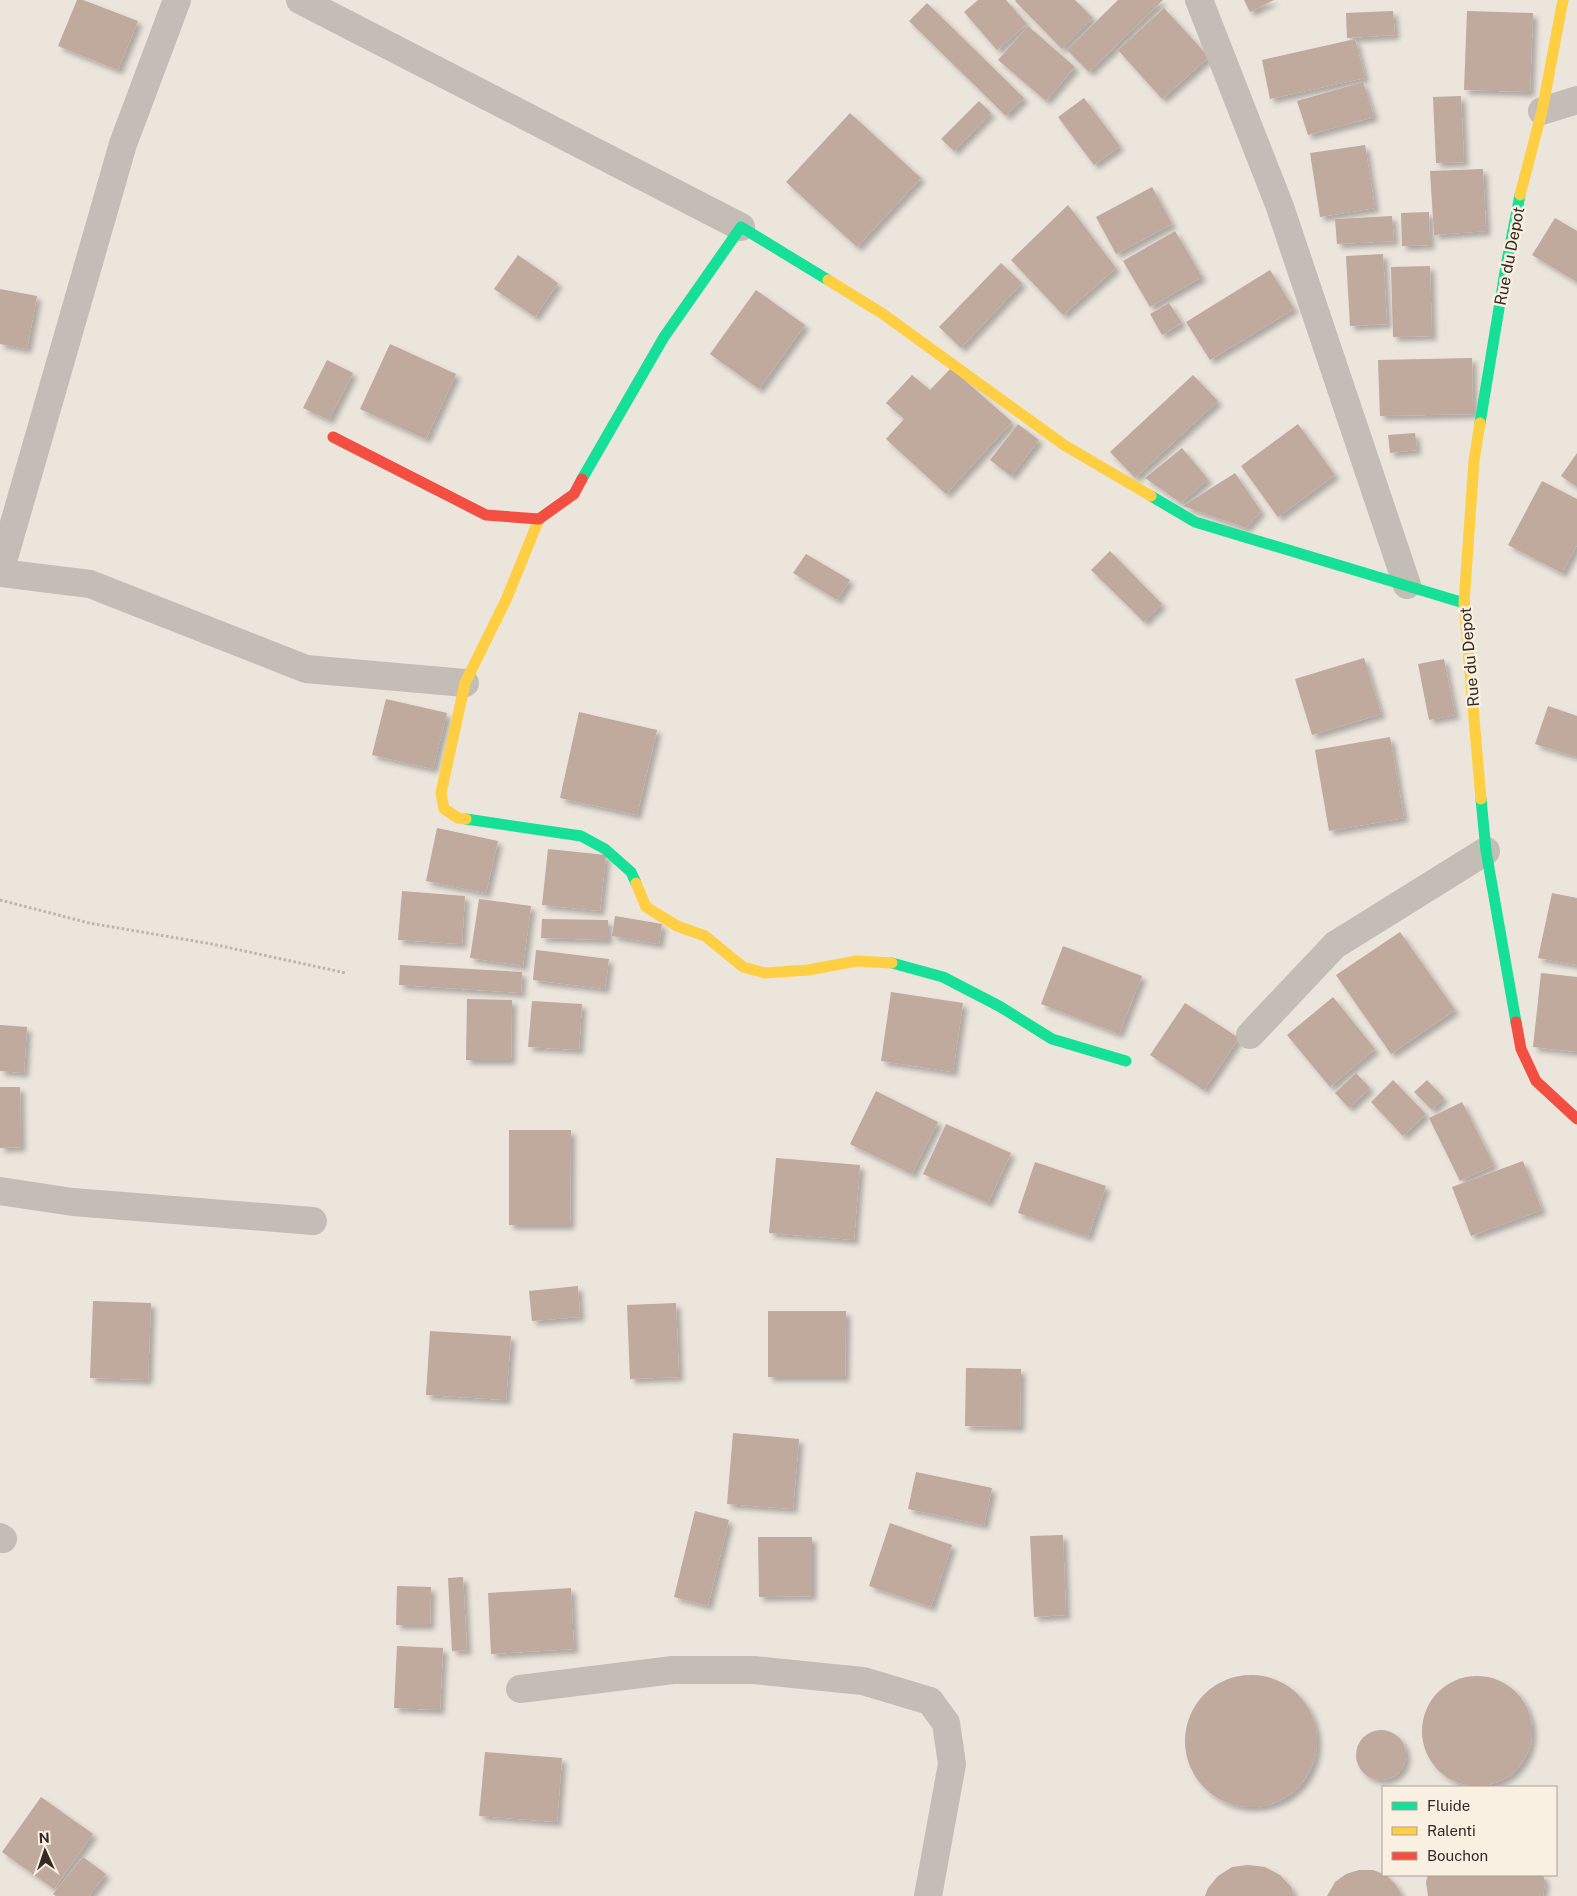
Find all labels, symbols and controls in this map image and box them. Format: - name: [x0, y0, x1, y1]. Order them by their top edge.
- street label: Rue du Depot: [1491, 205, 1528, 307]
- street label: Rue du Depot: [1456, 606, 1483, 708]
- legend: [1382, 1786, 1557, 1876]
- text: Fluide: [1427, 1797, 1470, 1814]
- text: Ralenti: [1427, 1822, 1476, 1839]
- north arrow: [20, 1826, 70, 1876]
- text: N: [38, 1830, 50, 1846]
- text: Bouchon: [1427, 1847, 1488, 1864]

